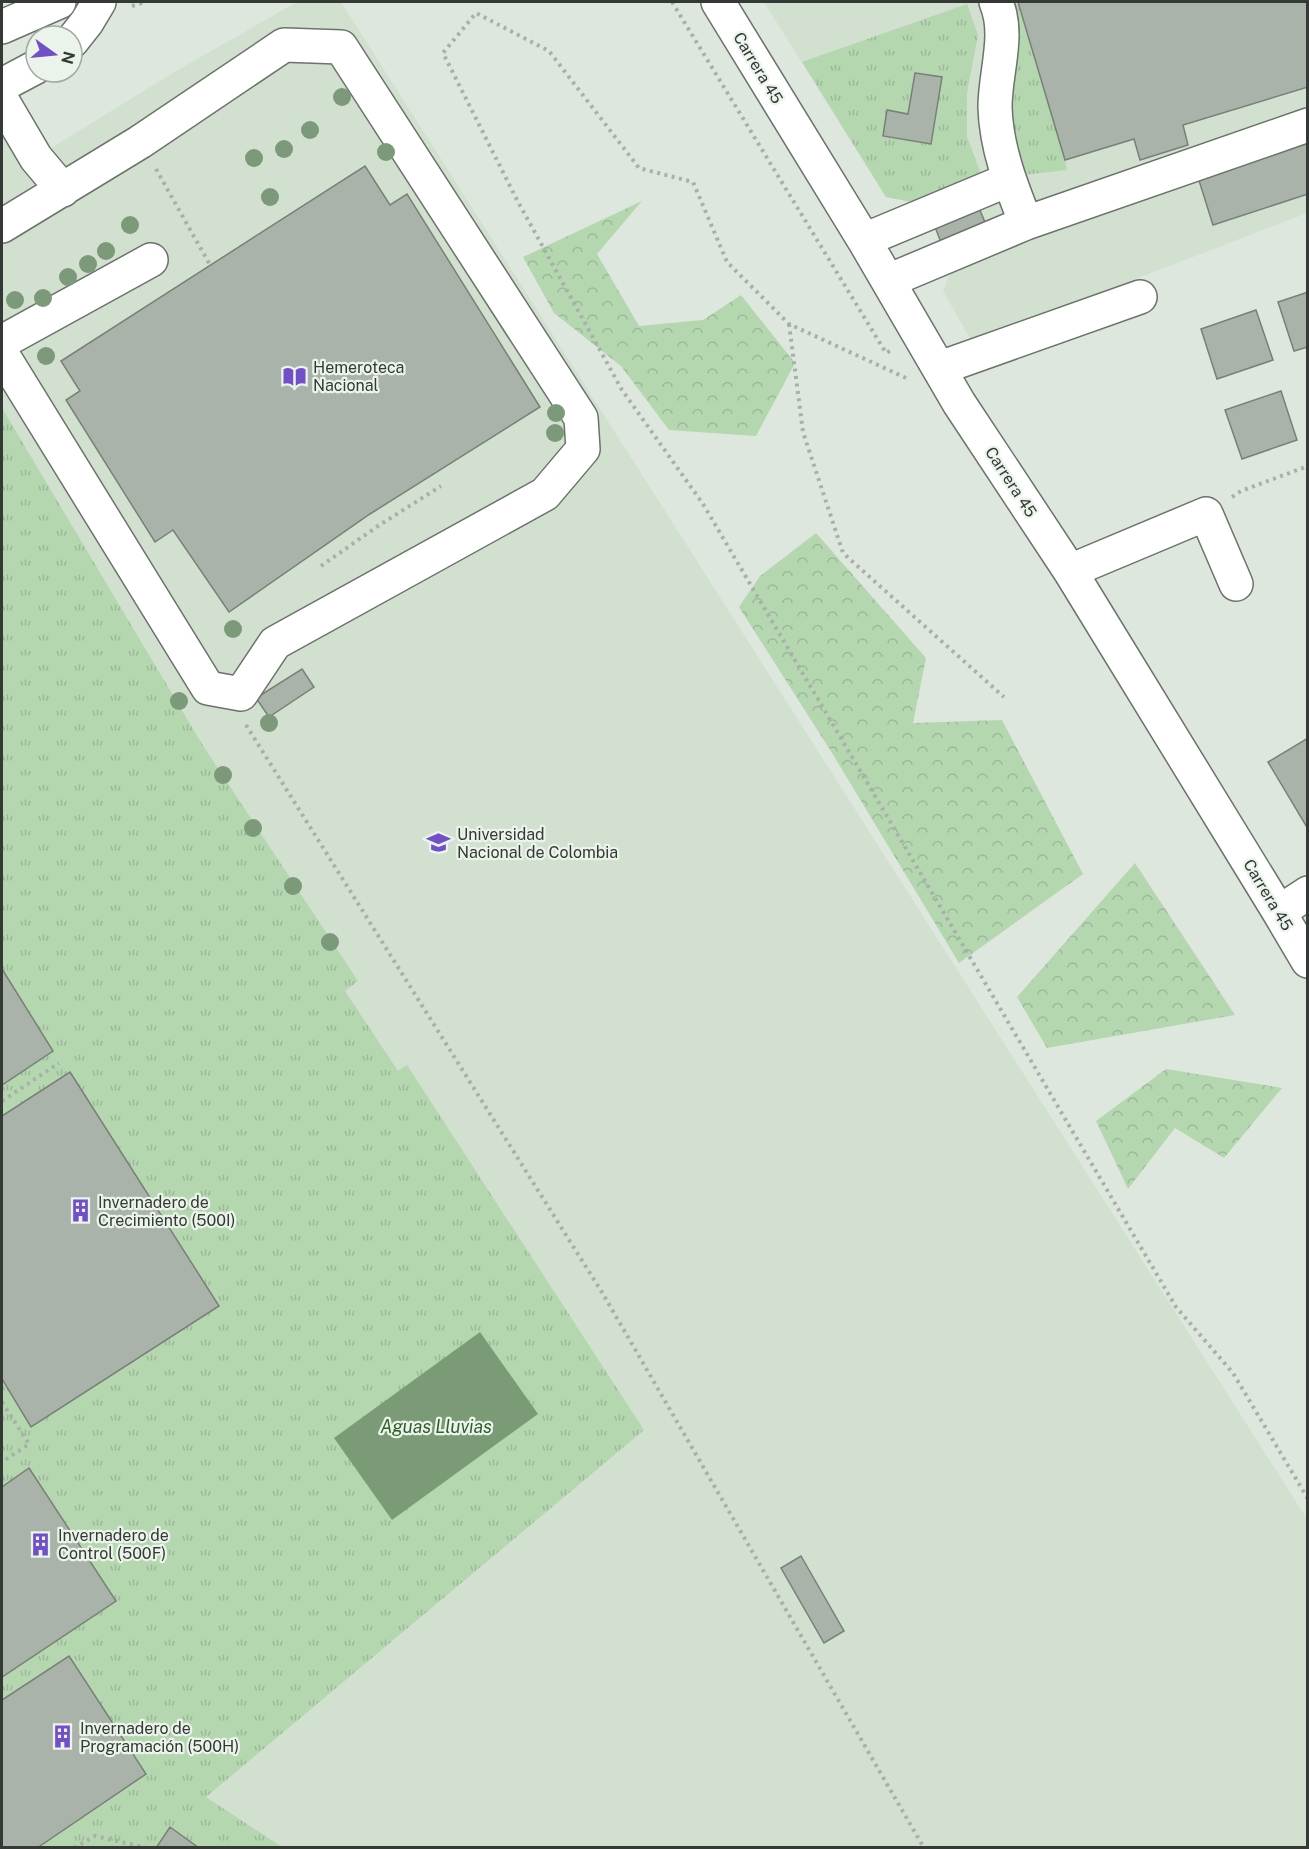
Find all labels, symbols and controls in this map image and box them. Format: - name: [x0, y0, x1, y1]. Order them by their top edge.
- north arrow: [24, 24, 84, 84]
- street label: Carrera 45: [729, 29, 787, 107]
- text: N: [57, 49, 79, 66]
- place label: Hemeroteca Nacional: [313, 358, 404, 395]
- library icon: Hemeroteca Nacional: [282, 363, 308, 389]
- street label: Carrera 45: [981, 443, 1041, 521]
- place label: Universidad Nacional de Colombia: [457, 825, 618, 862]
- school or university icon: Universidad Nacional de Colombia: [426, 830, 452, 856]
- street label: Carrera 45: [1239, 856, 1297, 934]
- place label: Invernadero de Crecimiento (500I): [98, 1193, 236, 1230]
- building icon: Invernadero de Crecimiento (500I): [67, 1198, 93, 1224]
- water label: Aguas Lluvias: [380, 1416, 492, 1437]
- place label: Invernadero de Control (500F): [58, 1526, 169, 1563]
- building icon: Invernadero de Control (500F): [27, 1531, 53, 1557]
- place label: Invernadero de Programación (500H): [80, 1719, 239, 1756]
- building icon: Invernadero de Programación (500H): [49, 1724, 75, 1750]

